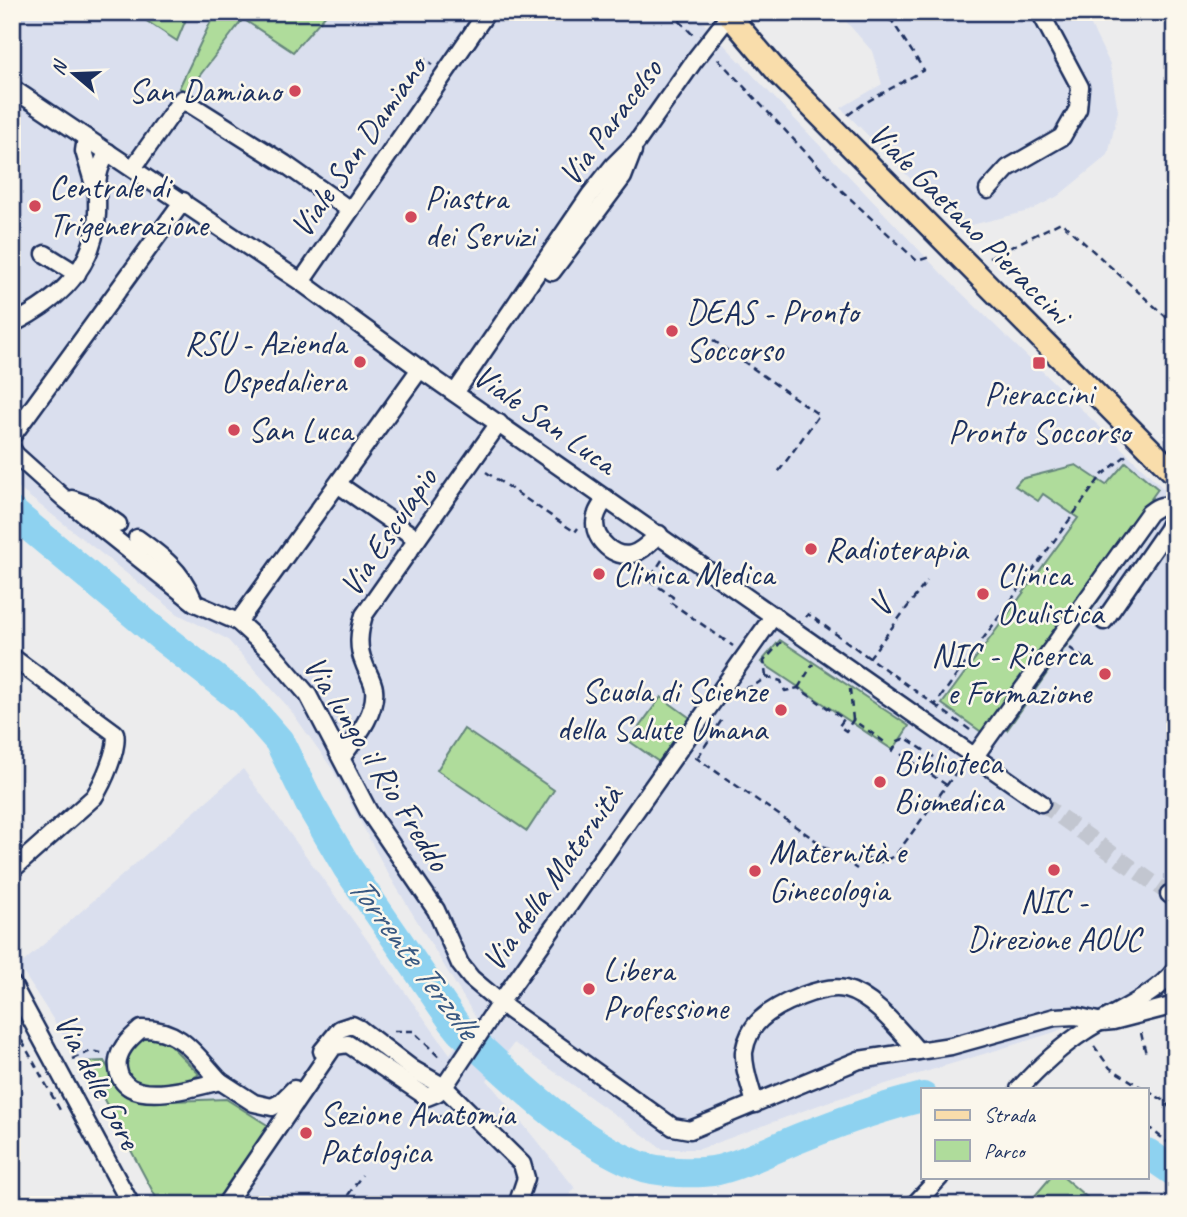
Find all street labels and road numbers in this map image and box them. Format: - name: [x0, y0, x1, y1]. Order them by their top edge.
- street label: Viale San Damiano: [280, 46, 438, 245]
- street label: Via Paracelso: [549, 49, 672, 194]
- street label: Viale Gaetano Pieraccini: [860, 113, 1083, 336]
- street label: Viale San Luca: [465, 354, 627, 485]
- street label: Via Esculapio: [330, 458, 447, 604]
- street label: V: [858, 582, 905, 625]
- street label: Via lungo il Rio Freddo: [294, 648, 461, 880]
- street label: Via della Maternità: [472, 775, 633, 979]
- street label: Via delle Gore: [45, 1006, 152, 1158]

